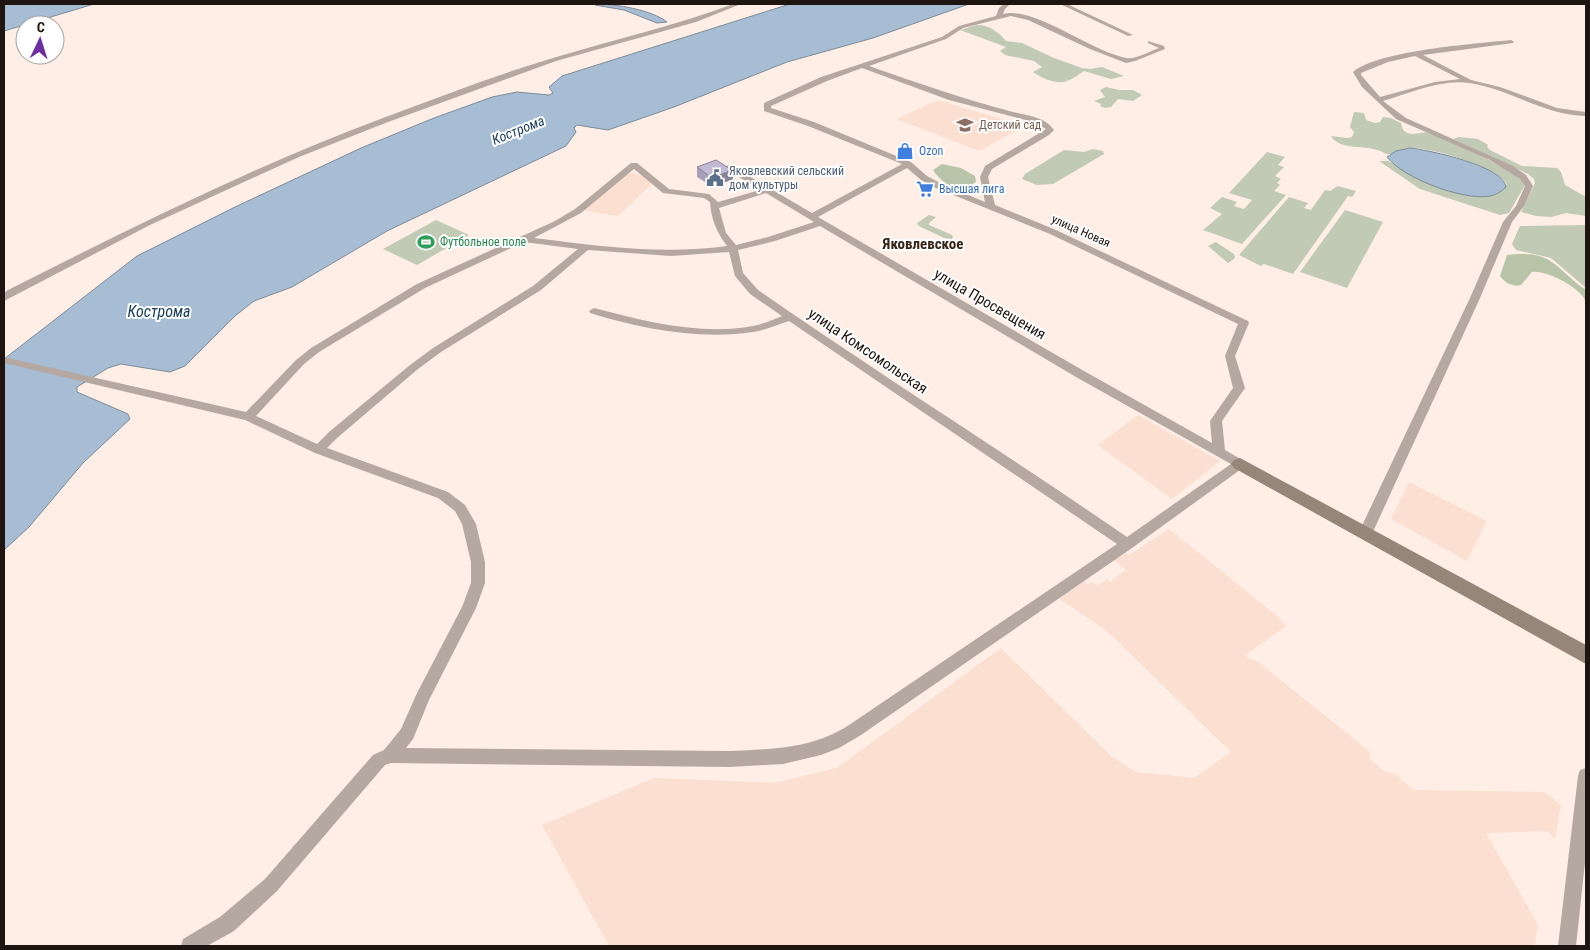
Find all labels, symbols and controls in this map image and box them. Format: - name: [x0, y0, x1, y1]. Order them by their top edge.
- north arrow: [15, 15, 65, 65]
- text: С: [36, 19, 45, 35]
- water label: Кострома: [489, 112, 547, 148]
- school or university icon: Детский сад: [955, 115, 975, 135]
- place label: Детский сад: [979, 118, 1042, 132]
- shop icon: Ozon: [895, 141, 915, 161]
- place label: Ozon: [919, 144, 943, 158]
- place label: Яковлевский сельский дом культуры: [729, 164, 844, 192]
- public building icon: Яковлевский сельский дом культуры: [705, 168, 725, 188]
- supermarket icon: Высшая лига: [915, 179, 935, 199]
- place label: Высшая лига: [939, 182, 1005, 196]
- street label: улица Новая: [1049, 212, 1113, 250]
- sports icon: Футбольное поле: [416, 232, 436, 252]
- place label: Футбольное поле: [440, 235, 527, 249]
- district label: Яковлевское: [882, 235, 963, 253]
- street label: улица Просвещения: [931, 265, 1049, 343]
- water label: Кострома: [128, 302, 190, 321]
- street label: улица Комсомольская: [805, 304, 931, 398]

